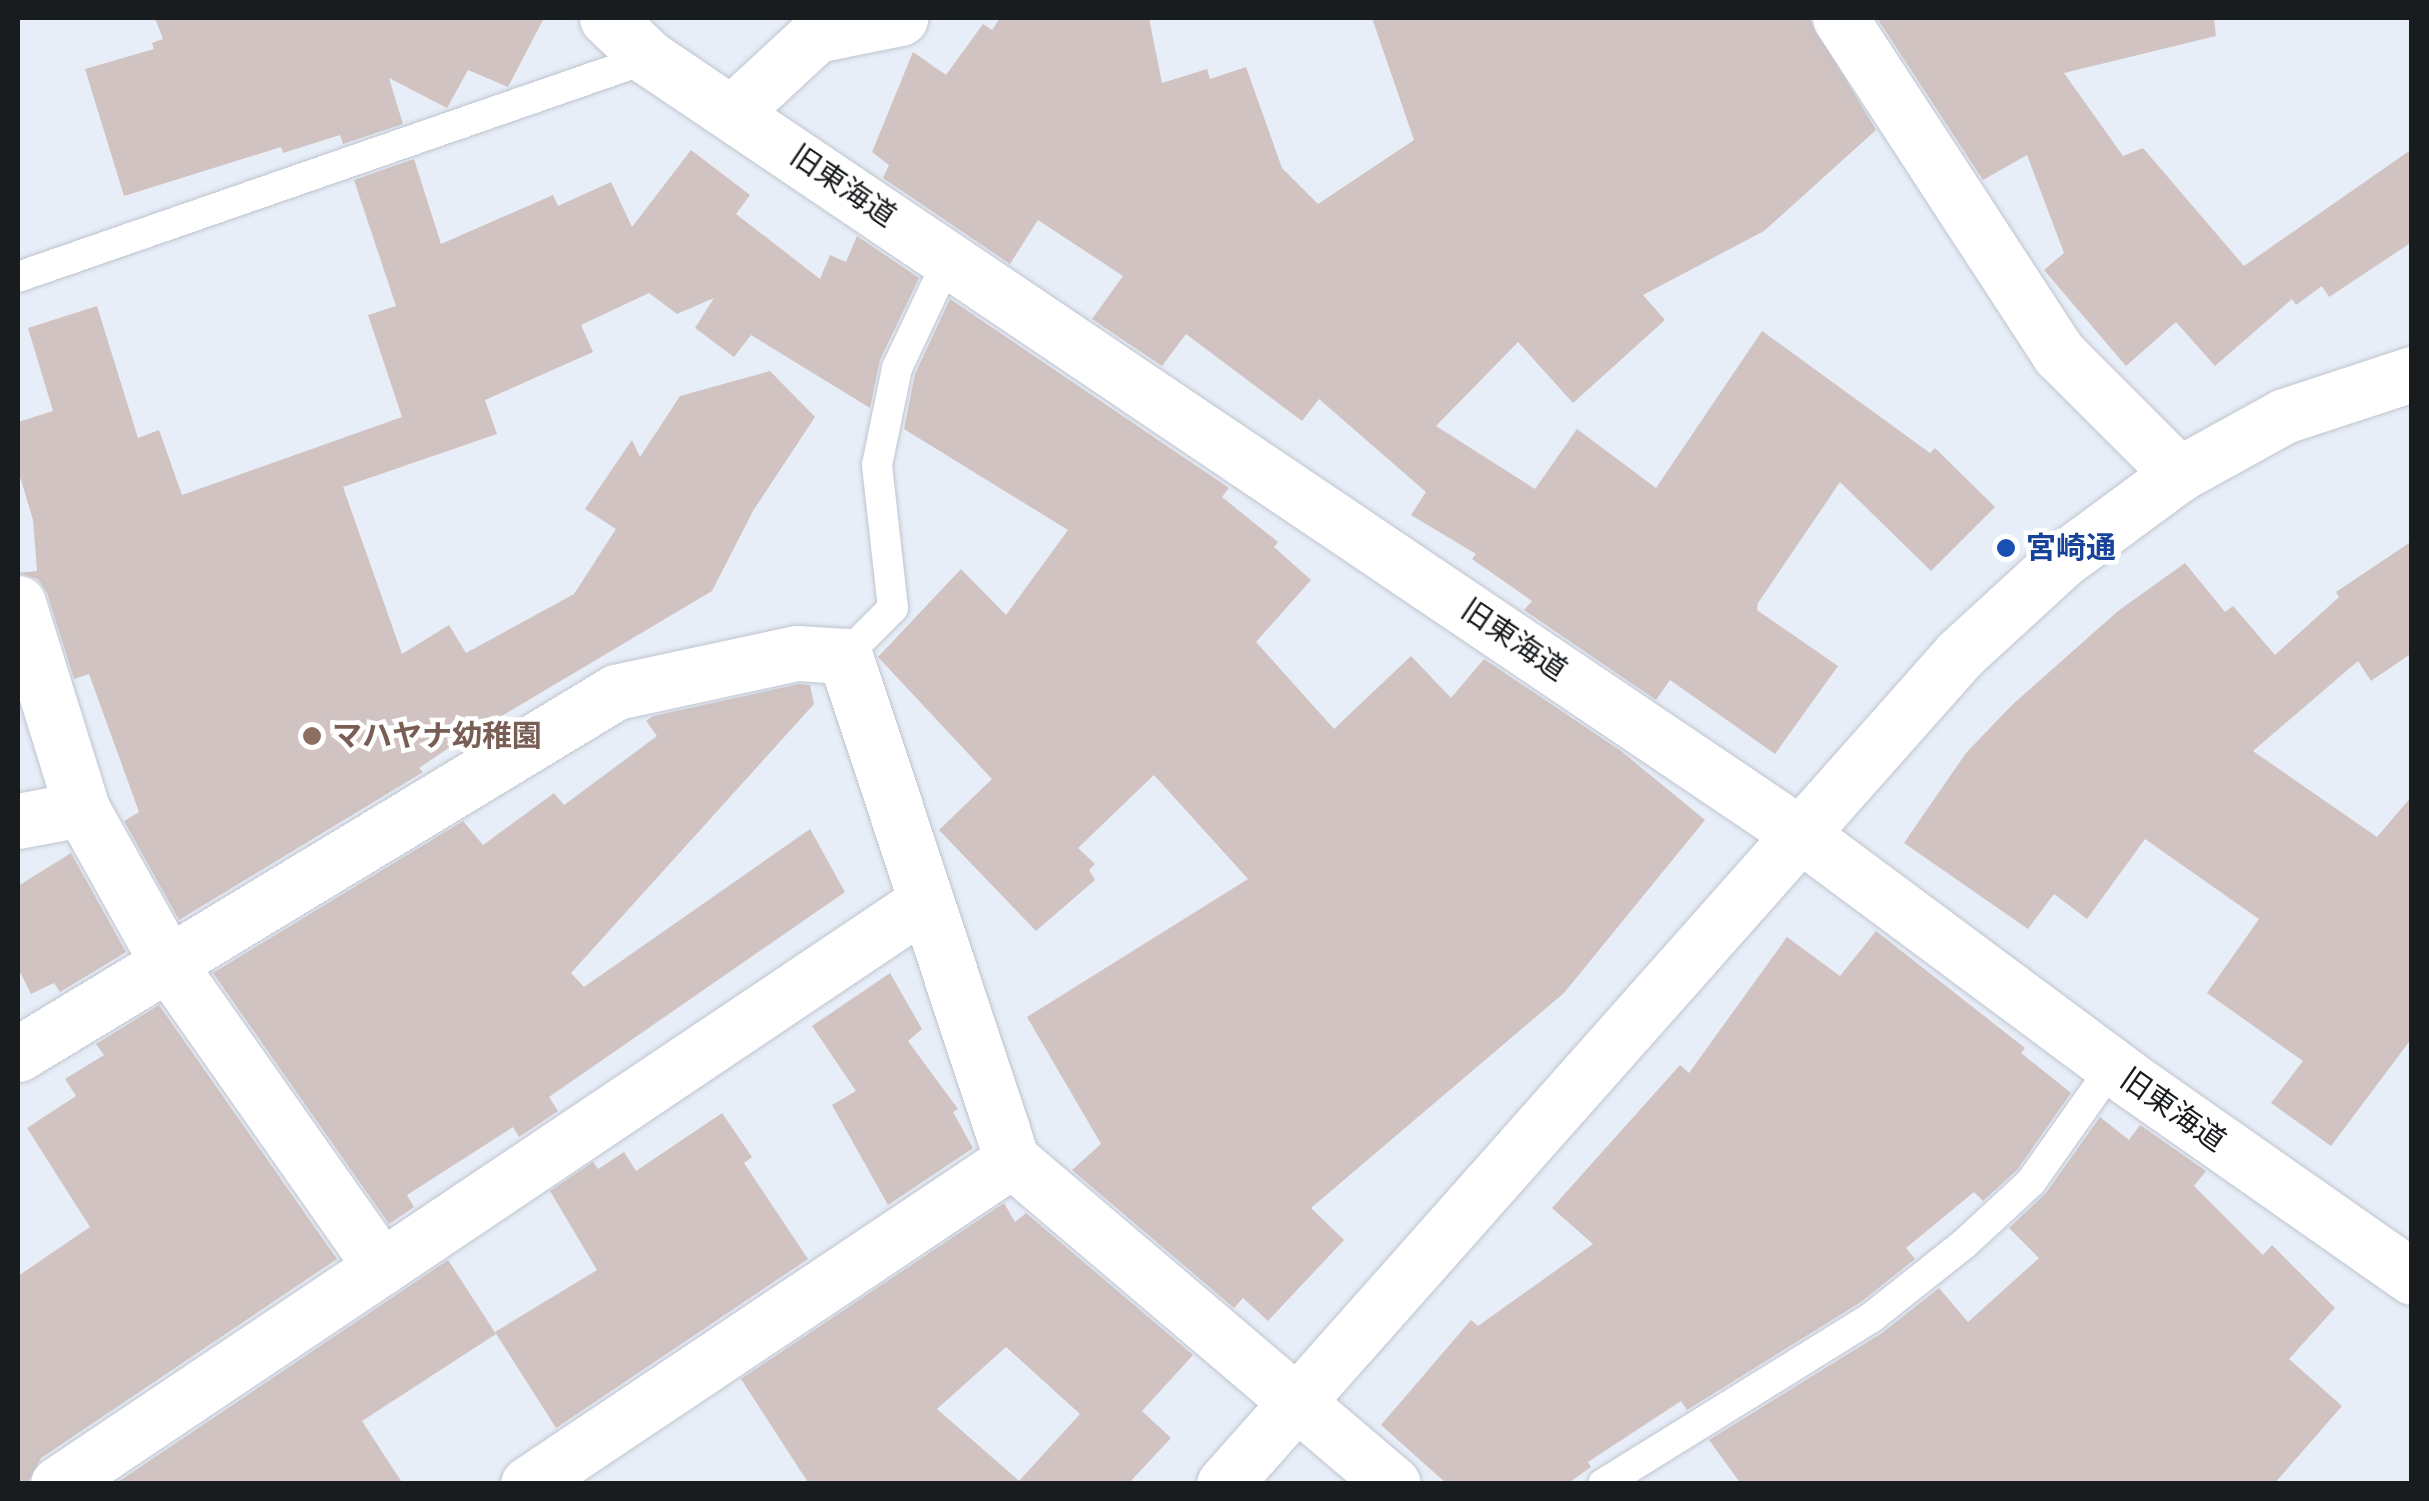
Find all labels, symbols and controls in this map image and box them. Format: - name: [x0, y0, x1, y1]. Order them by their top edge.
- street label: 旧東海道: [783, 138, 903, 234]
- place label: 宮崎通: [2026, 530, 2116, 566]
- marker: 宮崎通: [1995, 537, 2017, 559]
- street label: 旧東海道: [1454, 592, 1574, 688]
- place label: マハヤナ幼稚園: [332, 718, 542, 754]
- marker: マハヤナ幼稚園: [301, 725, 323, 747]
- street label: 旧東海道: [2114, 1061, 2232, 1159]

